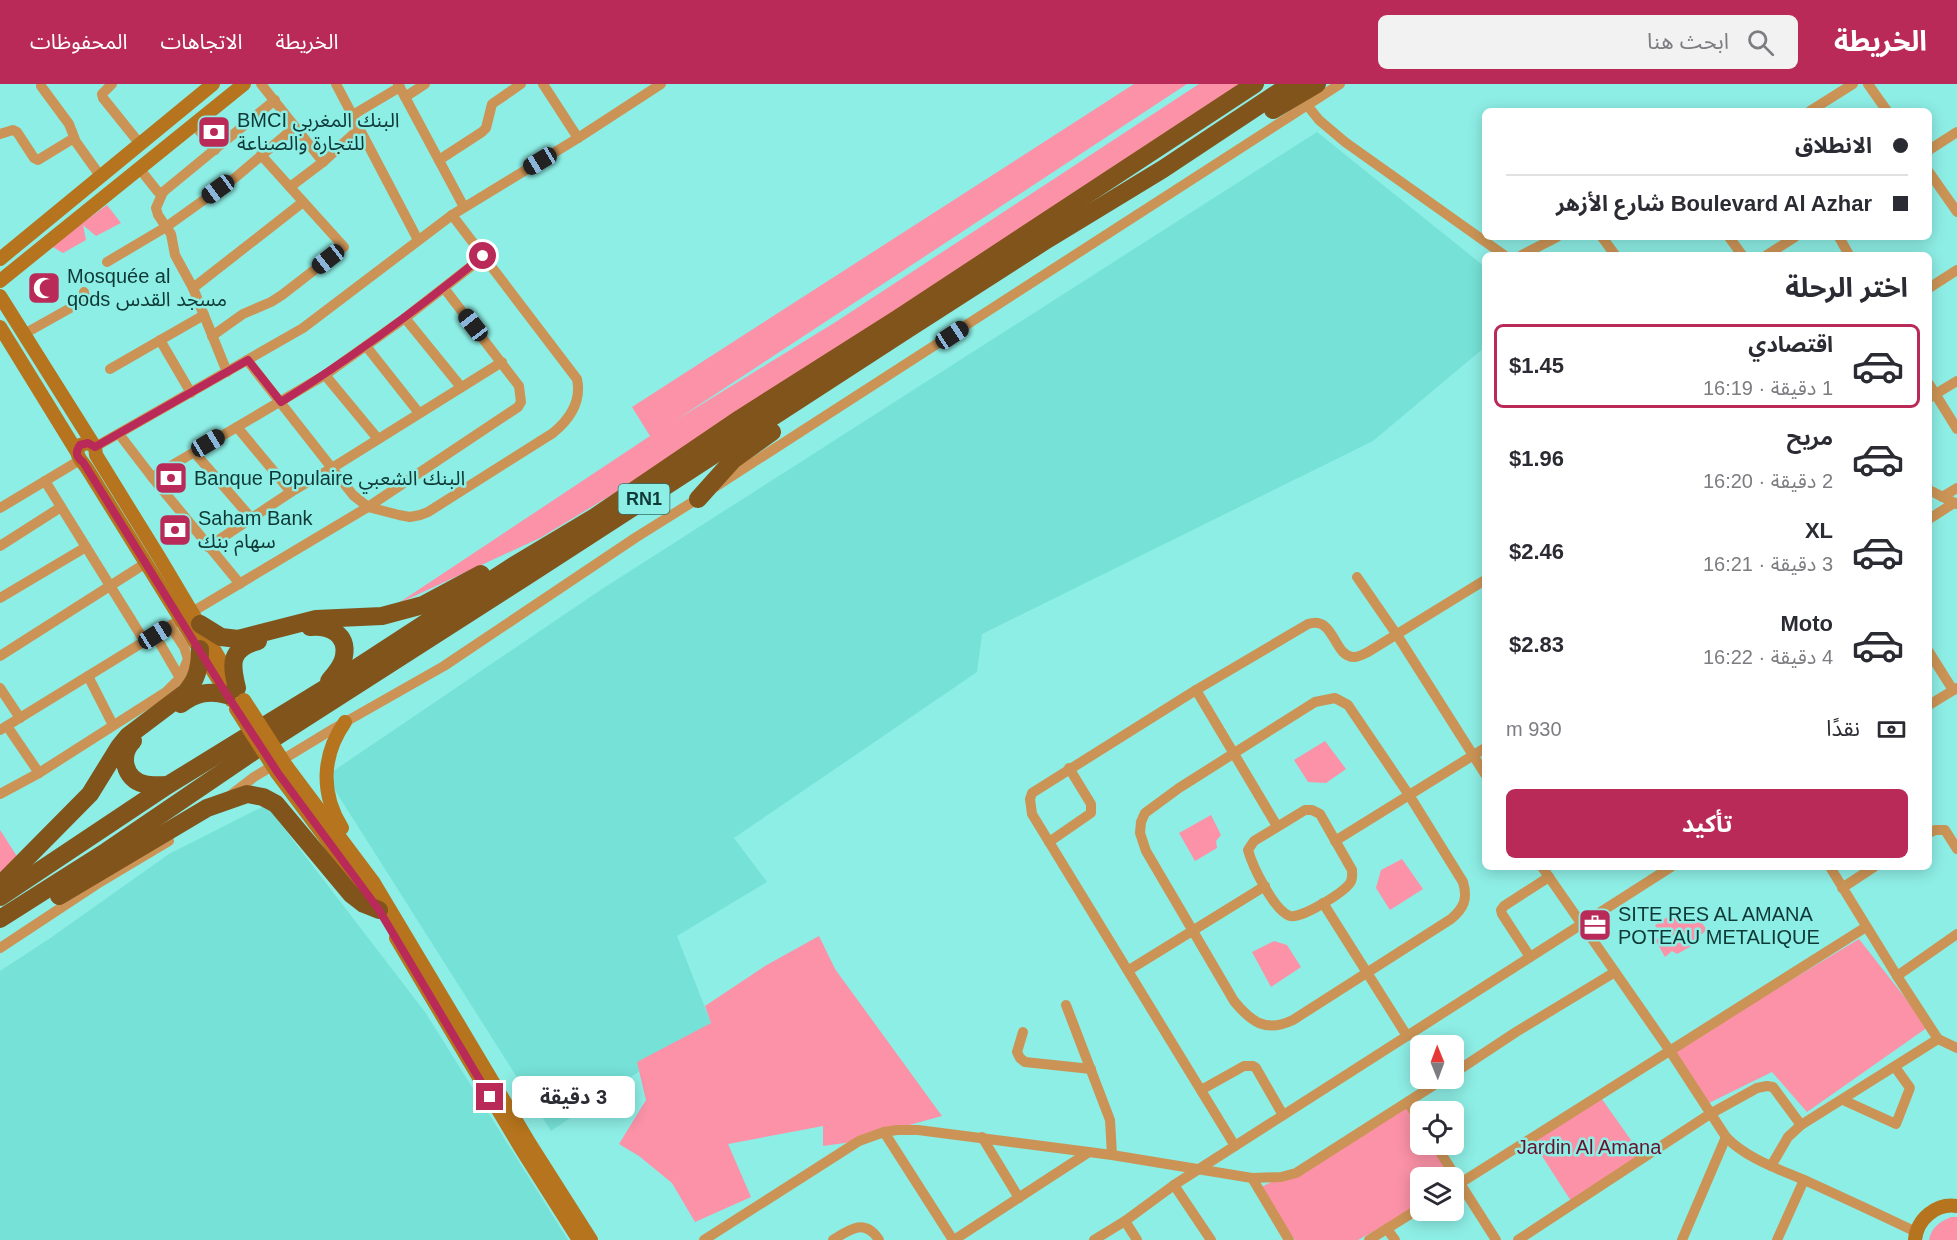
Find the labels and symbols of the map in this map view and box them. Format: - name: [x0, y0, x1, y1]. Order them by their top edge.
- place label: BMCI البنك المغربي للتجارة والصناعة: [237, 109, 400, 155]
- bank icon: BMCI البنك المغربي للتجارة والصناعة: [196, 114, 232, 150]
- car: [520, 144, 560, 178]
- car: [198, 171, 238, 207]
- car: [308, 241, 348, 277]
- route start: [469, 242, 496, 269]
- place label: Mosquée al qods مسجد القدس: [67, 265, 227, 311]
- mosque icon: Mosquée al qods مسجد القدس: [26, 270, 62, 306]
- car: [455, 305, 491, 345]
- car: [932, 318, 972, 352]
- car: [188, 426, 228, 460]
- bank icon: Banque Populaire البنك الشعبي: [153, 460, 189, 496]
- place label: Banque Populaire البنك الشعبي: [194, 467, 465, 494]
- road number: RN1: [618, 484, 670, 514]
- place label: Saham Bank سهام بنك: [198, 507, 314, 556]
- bank icon: Saham Bank سهام بنك: [157, 512, 193, 548]
- car: [135, 618, 175, 652]
- place label: SITE RES AL AMANA POTEAU METALIQUE: [1618, 903, 1820, 948]
- office icon: SITE RES AL AMANA POTEAU METALIQUE: [1577, 907, 1613, 943]
- north arrow: [1410, 1035, 1464, 1089]
- callout: 3 دقيقة: [511, 1076, 634, 1118]
- route end: [476, 1083, 503, 1110]
- park label: Jardin Al Amana: [1517, 1136, 1662, 1158]

